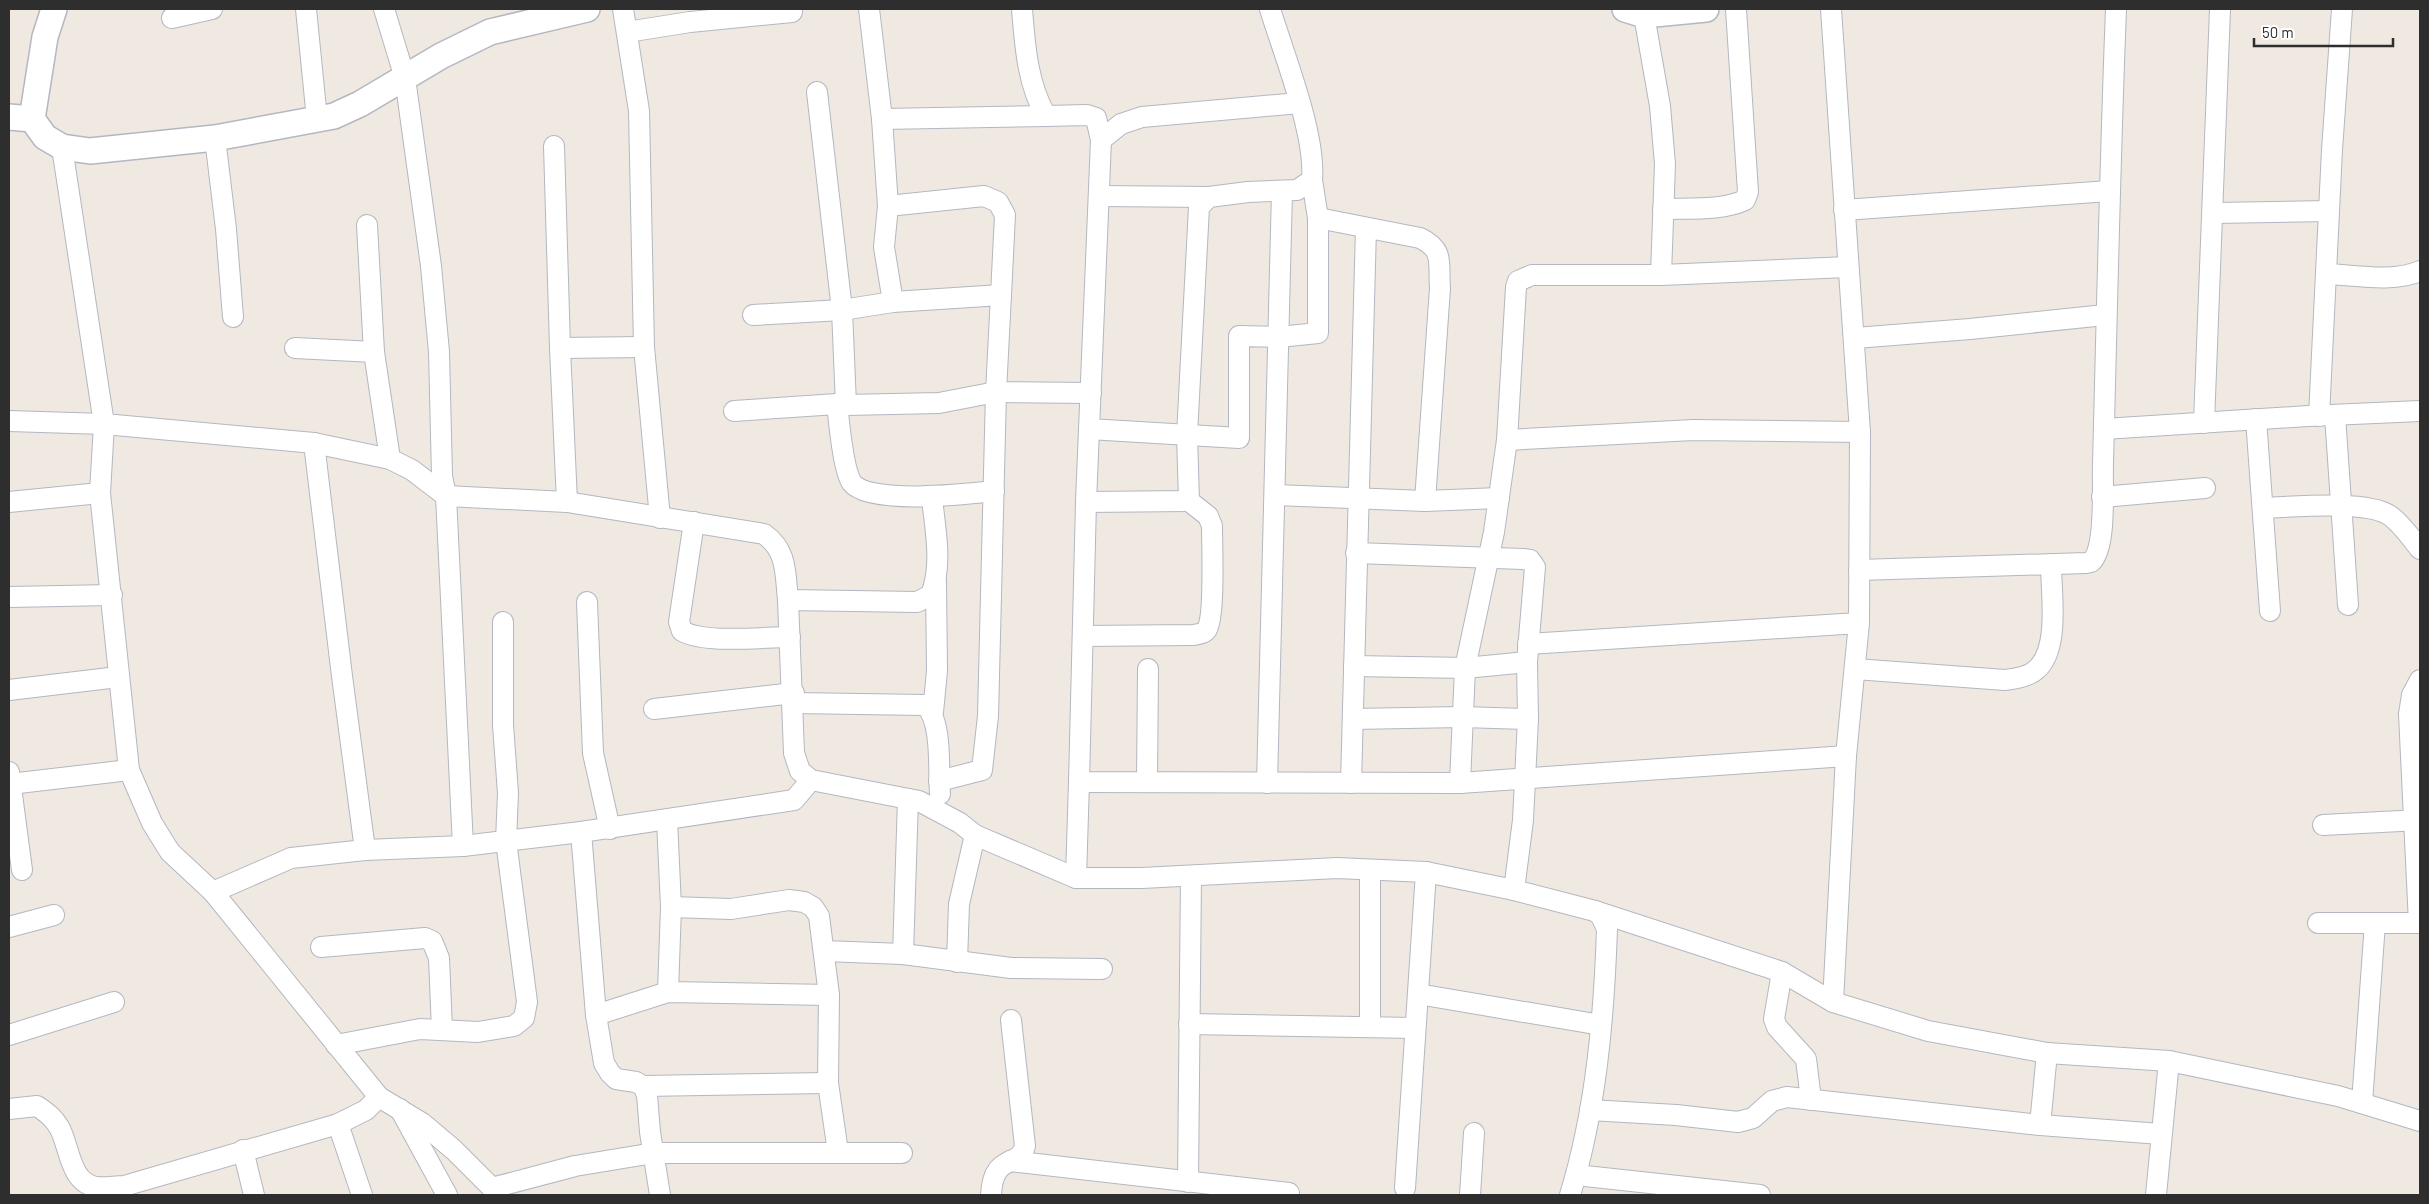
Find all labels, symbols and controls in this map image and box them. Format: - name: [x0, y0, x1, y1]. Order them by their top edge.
- scale bar: [2254, 15, 2393, 47]
- text: 50 m: [2262, 23, 2294, 41]

